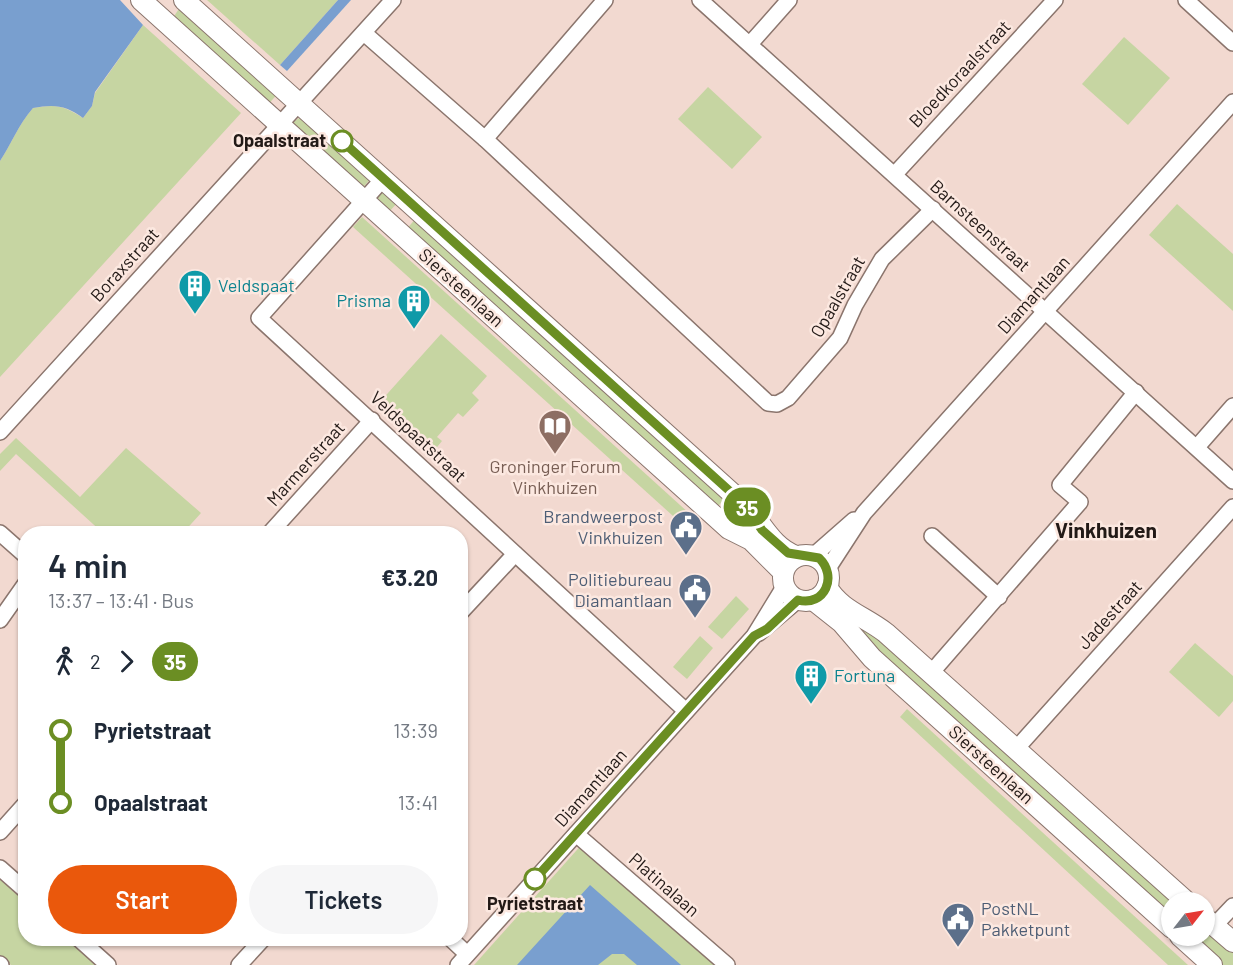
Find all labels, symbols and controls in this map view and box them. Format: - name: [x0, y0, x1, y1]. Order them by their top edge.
- street label: Bloedkoraalstraat: [904, 15, 1015, 132]
- place label: Opaalstraat: [233, 129, 326, 151]
- marker: Opaalstraat: [331, 130, 353, 152]
- street label: Barnsteenstraat: [926, 175, 1035, 276]
- street label: Boraxstraat: [85, 223, 163, 306]
- street label: Siersteenlaan: [414, 243, 509, 331]
- street label: Diamantlaan: [992, 251, 1074, 338]
- street label: Opaalstraat: [805, 252, 869, 341]
- building icon: Veldspaat: [177, 268, 213, 315]
- place label: Veldspaat: [218, 274, 295, 296]
- building icon: Prisma: [396, 283, 432, 330]
- place label: Prisma: [336, 289, 391, 311]
- street label: Veldspaatstraat: [366, 386, 471, 486]
- library icon: Groninger Forum Vinkhuizen: [537, 408, 573, 455]
- street label: Marmerstraat: [262, 417, 349, 510]
- place label: Groninger Forum Vinkhuizen: [489, 455, 621, 498]
- line badge: 35: [720, 488, 774, 526]
- text: 35: [736, 495, 758, 520]
- place label: Brandweerpost Vinkhuizen: [543, 505, 663, 548]
- public building icon: Brandweerpost Vinkhuizen: [668, 509, 704, 556]
- district label: Vinkhuizen: [1055, 517, 1157, 542]
- text: 4 min: [48, 545, 128, 585]
- text: €3.20: [381, 564, 438, 590]
- place label: Politiebureau Diamantlaan: [568, 568, 672, 611]
- public building icon: Politiebureau Diamantlaan: [677, 572, 713, 619]
- street label: Jadestraat: [1072, 575, 1146, 653]
- text: 13:37 – 13:41 · Bus: [48, 588, 194, 612]
- icon: walk: [48, 645, 81, 678]
- icon: forward: [110, 645, 143, 678]
- text: 2: [90, 649, 101, 673]
- text: 35: [164, 649, 186, 674]
- building icon: Fortuna: [793, 658, 829, 705]
- place label: Fortuna: [834, 664, 895, 686]
- text: Pyrietstraat: [94, 717, 211, 743]
- text: 13:39: [393, 718, 438, 742]
- street label: Siersteenlaan: [944, 720, 1039, 808]
- street label: Diamantlaan: [549, 744, 631, 831]
- text: Opaalstraat: [94, 789, 208, 815]
- text: 13:41: [398, 790, 438, 814]
- street label: Platinalaan: [625, 848, 704, 921]
- button: Start: [48, 865, 237, 934]
- button: Tickets: [249, 865, 438, 934]
- marker: Pyrietstraat: [524, 868, 546, 890]
- place label: Pyrietstraat: [487, 892, 583, 914]
- north arrow: [1161, 892, 1215, 946]
- map controls: [1161, 892, 1215, 946]
- place label: PostNL Pakketpunt: [981, 897, 1070, 940]
- public building icon: PostNL Pakketpunt: [940, 901, 976, 948]

